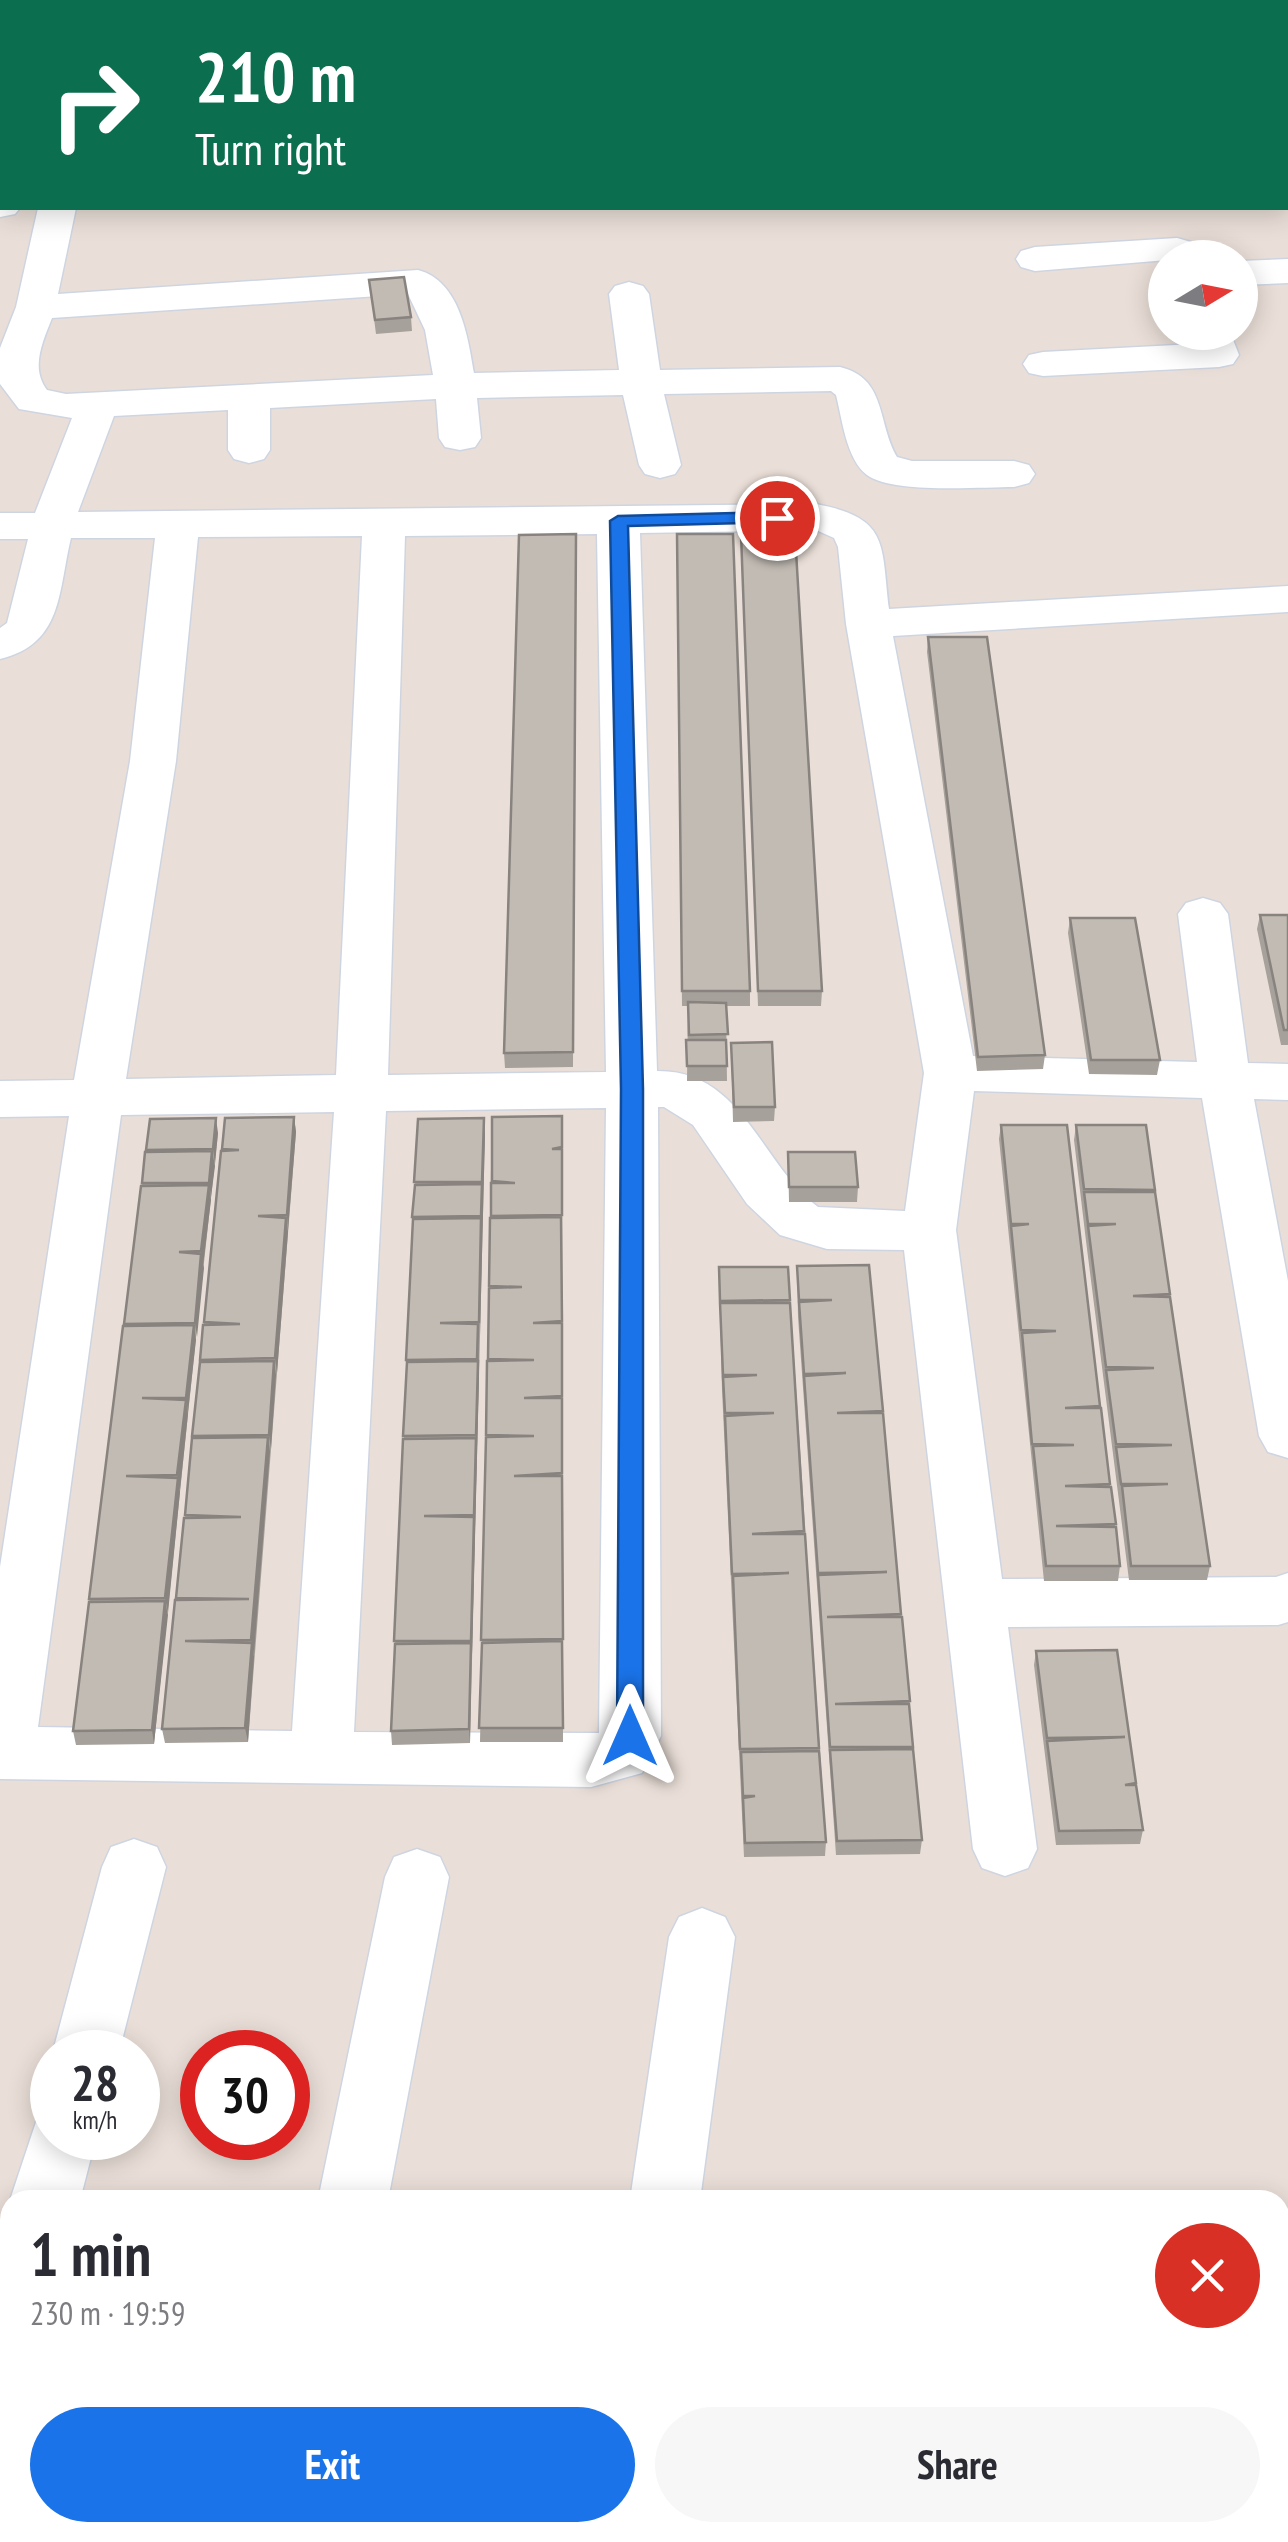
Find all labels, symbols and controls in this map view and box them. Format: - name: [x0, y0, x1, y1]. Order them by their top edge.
- text: 210 m: [195, 31, 356, 121]
- icon: right: [30, 40, 160, 170]
- text: Turn right: [195, 119, 346, 177]
- north arrow: [1148, 240, 1258, 350]
- map controls: [1148, 240, 1258, 350]
- pin: [735, 476, 820, 561]
- icon: arrive: [750, 491, 805, 546]
- position arrow: [578, 1684, 682, 1788]
- speed limit sign: 30: [180, 2030, 310, 2160]
- text: 28: [71, 2050, 119, 2115]
- text: km/h: [73, 2104, 117, 2136]
- text: 1 min: [30, 2215, 151, 2293]
- button: close: [1155, 2223, 1260, 2328]
- text: 230 m · 19:59: [30, 2292, 185, 2334]
- button: Exit: [30, 2407, 635, 2522]
- button: Share: [655, 2407, 1260, 2522]

